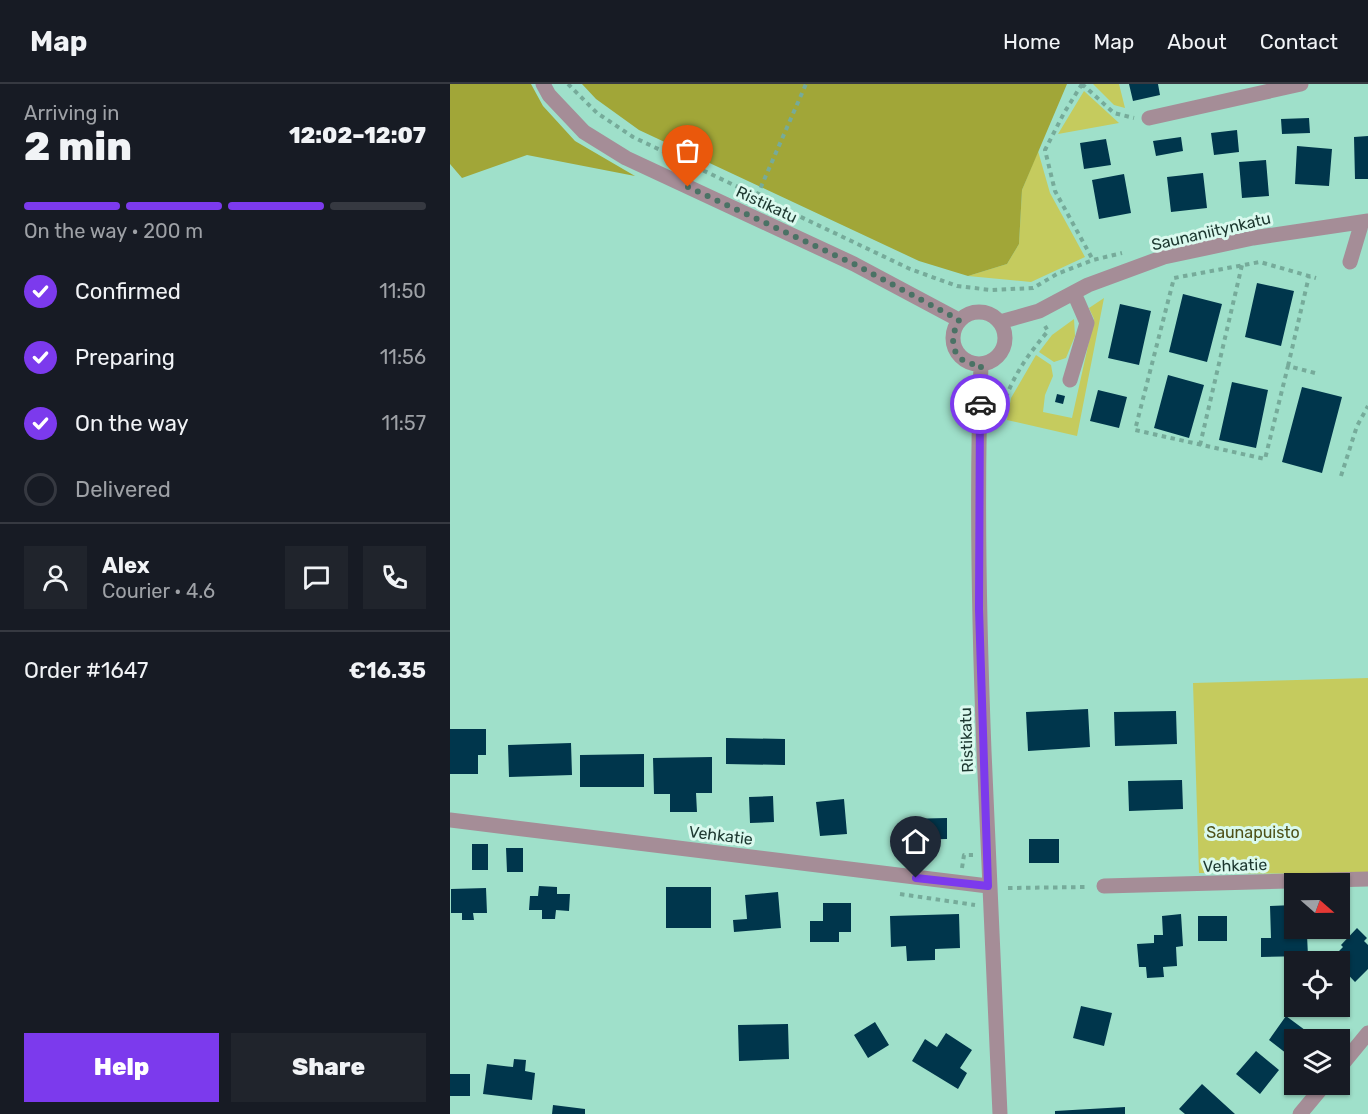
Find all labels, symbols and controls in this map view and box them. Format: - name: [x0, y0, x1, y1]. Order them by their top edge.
- text: Map: [30, 25, 87, 58]
- text: Home: [1003, 29, 1060, 54]
- text: Map: [1093, 29, 1134, 54]
- text: About: [1167, 29, 1227, 54]
- text: Contact: [1260, 29, 1338, 54]
- text: Arriving in: [24, 101, 119, 125]
- text: 12:02–12:07: [289, 122, 426, 149]
- text: 2 min: [24, 124, 132, 170]
- pin: [662, 125, 713, 187]
- icon: bag: [671, 134, 704, 167]
- street label: Ristikatu: [733, 182, 800, 227]
- street label: Saunaniitynkatu: [1150, 209, 1273, 254]
- text: On the way · 200 m: [24, 219, 203, 243]
- icon: check: [24, 275, 57, 308]
- text: Confirmed: [75, 278, 181, 305]
- text: 11:50: [379, 279, 426, 303]
- icon: check: [24, 341, 57, 374]
- text: Preparing: [75, 344, 175, 371]
- text: 11:56: [380, 345, 426, 369]
- courier: [950, 374, 1010, 434]
- icon: car: [964, 388, 997, 421]
- icon: check: [24, 407, 57, 440]
- text: On the way: [75, 410, 189, 437]
- text: 11:57: [382, 411, 426, 435]
- text: Delivered: [75, 476, 171, 503]
- button: person: [24, 546, 87, 609]
- button: chat: [285, 546, 348, 609]
- button: phone: [363, 546, 426, 609]
- text: Alex: [102, 552, 150, 579]
- text: Courier · 4.6: [102, 579, 215, 603]
- text: Order #1647: [24, 657, 148, 684]
- text: €16.35: [349, 657, 426, 684]
- street label: Ristikatu: [956, 707, 977, 773]
- pin: [890, 816, 941, 878]
- street label: Vehkatie: [688, 822, 754, 849]
- park label: Saunapuisto: [1206, 823, 1300, 842]
- icon: home: [899, 825, 932, 858]
- street label: Vehkatie: [1203, 855, 1268, 876]
- north arrow: [1284, 873, 1350, 939]
- map controls: [1284, 873, 1350, 1095]
- button: locate: [1284, 951, 1350, 1017]
- button: layers: [1284, 1029, 1350, 1095]
- button: Help: [24, 1033, 219, 1102]
- button: Share: [231, 1033, 426, 1102]

